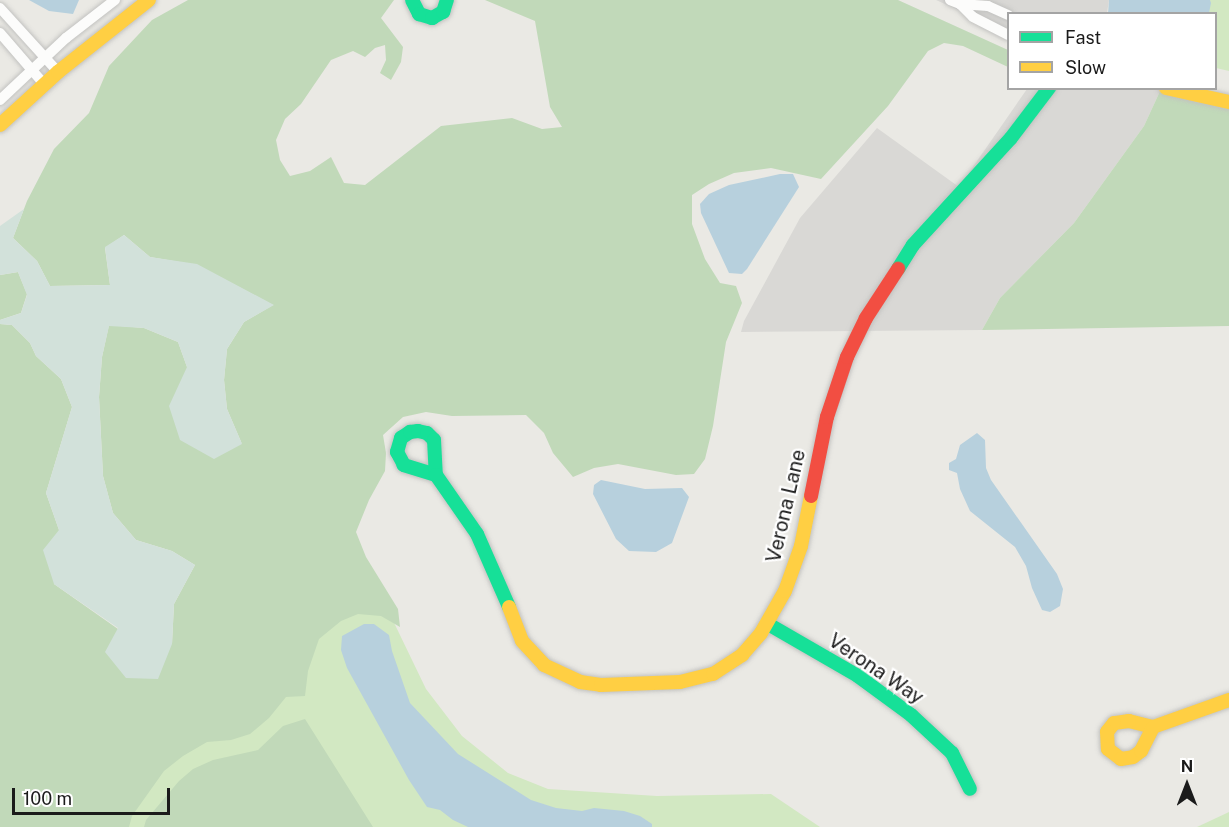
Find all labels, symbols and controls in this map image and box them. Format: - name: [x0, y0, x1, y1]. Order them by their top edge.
- legend: [1007, 12, 1217, 90]
- text: Fast: [1065, 27, 1101, 48]
- text: Slow: [1065, 57, 1106, 78]
- street label: Verona Lane: [761, 447, 811, 565]
- street label: Verona Way: [824, 628, 928, 710]
- north arrow: [1157, 755, 1217, 815]
- text: N: [1181, 757, 1193, 776]
- scale bar: [15, 776, 172, 814]
- text: 100 m: [23, 788, 72, 809]

